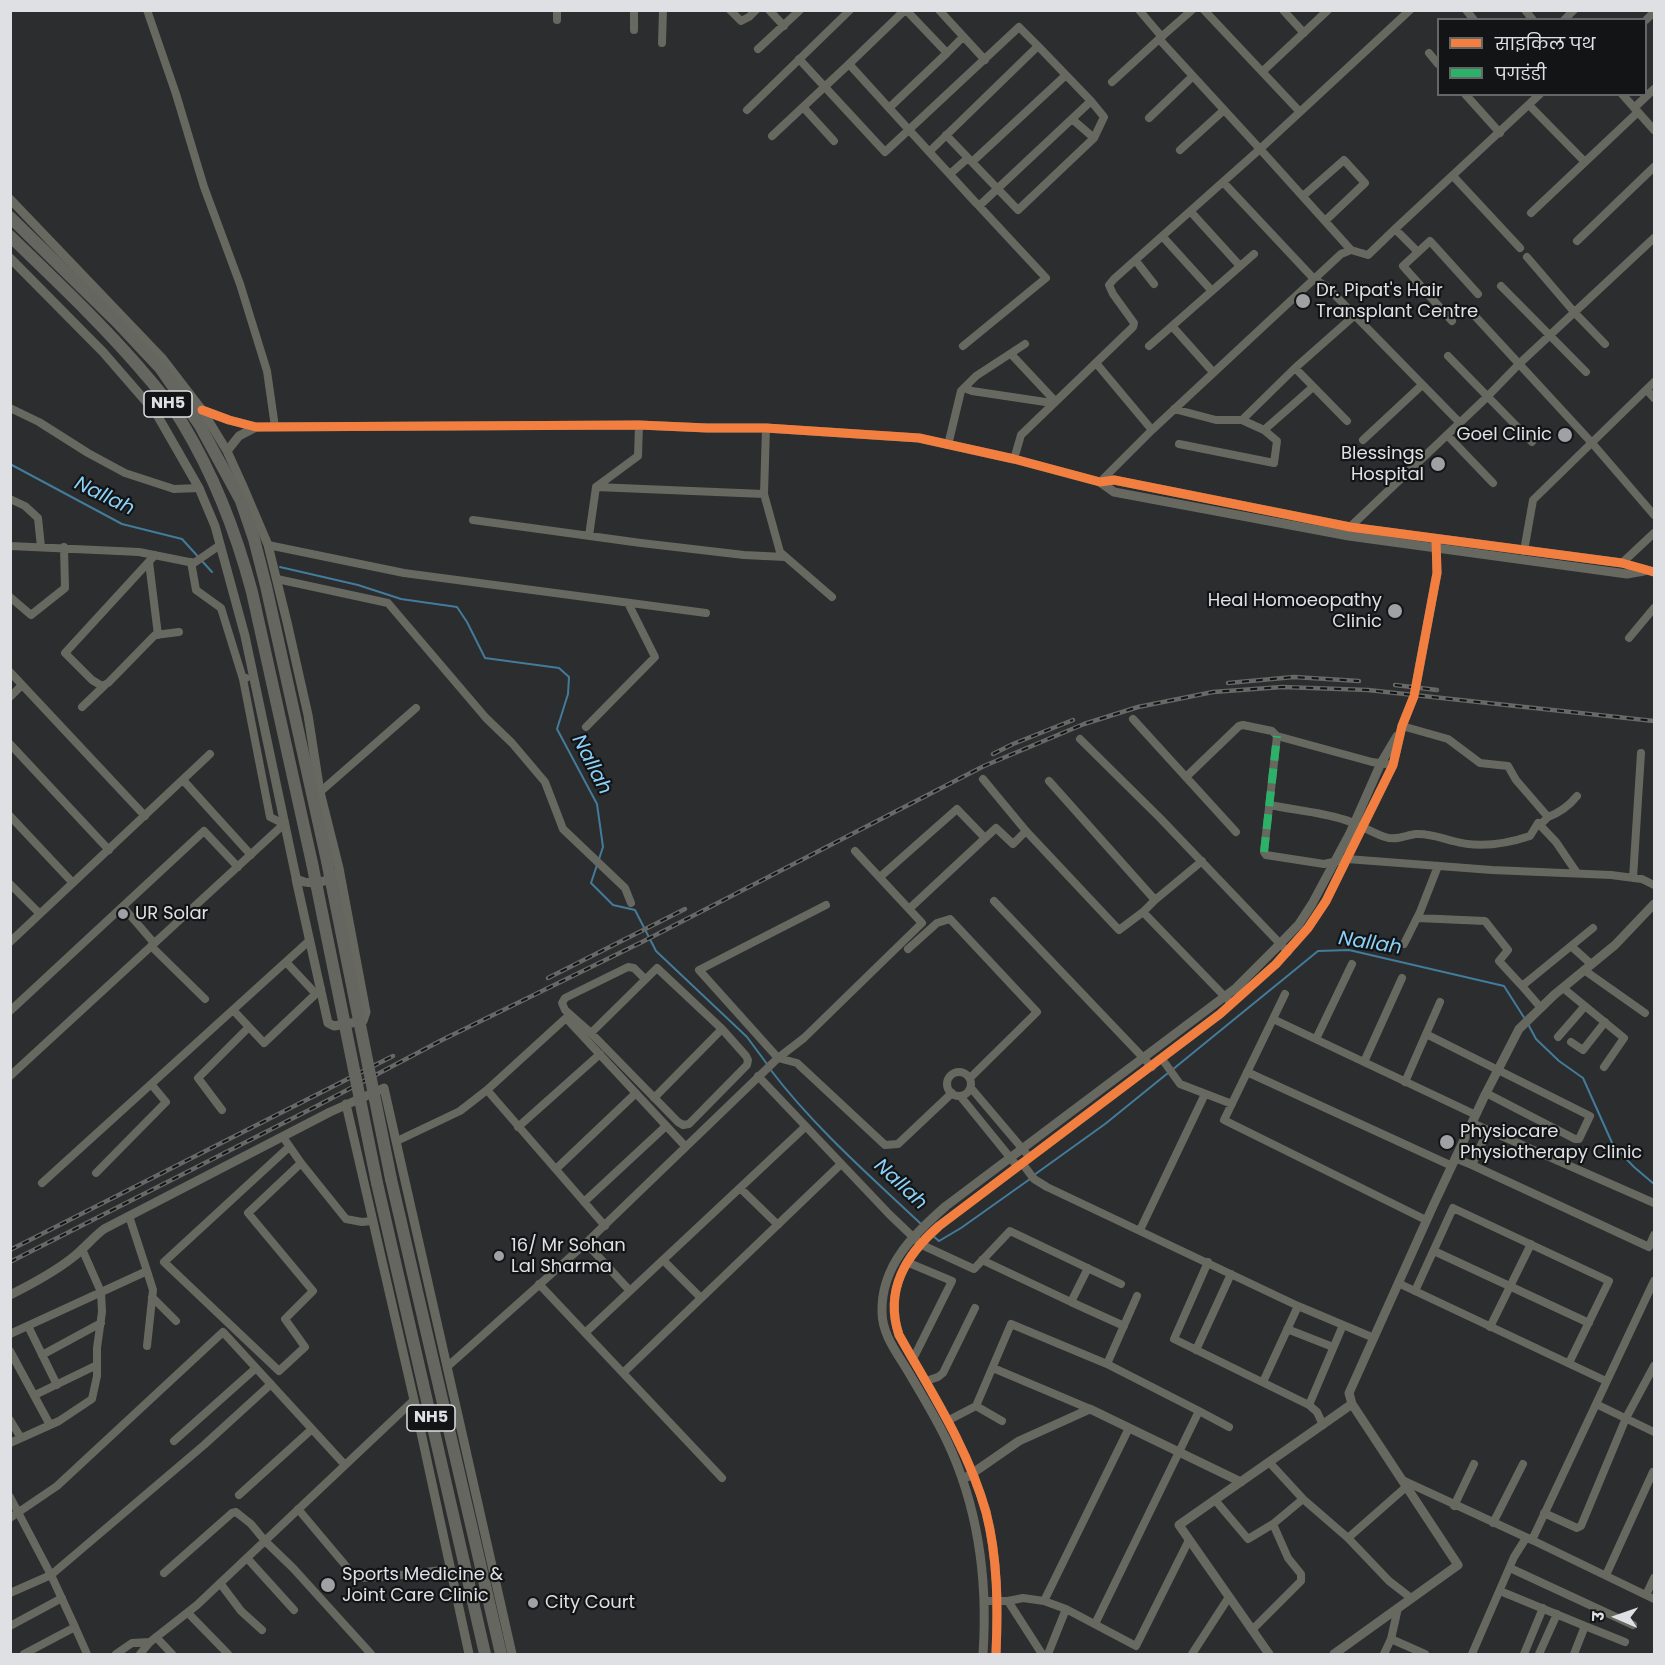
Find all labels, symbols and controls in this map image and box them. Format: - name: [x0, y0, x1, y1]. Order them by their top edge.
- legend: [1437, 18, 1647, 96]
- text: साइकिल पथ: [1495, 31, 1595, 56]
- text: पगडंडी: [1495, 61, 1546, 86]
- place label: Dr. Pipat's Hair Transplant Centre: [1316, 280, 1478, 322]
- marker: Dr. Pipat's Hair Transplant Centre: [1294, 292, 1312, 310]
- road number: NH5: [144, 391, 192, 417]
- place label: Goel Clinic: [1456, 424, 1552, 446]
- marker: Goel Clinic: [1556, 426, 1574, 444]
- place label: Blessings Hospital: [1341, 443, 1424, 486]
- marker: Blessings Hospital: [1429, 455, 1447, 473]
- water label: Nallah: [70, 472, 138, 522]
- place label: Heal Homoeopathy Clinic: [1208, 590, 1382, 632]
- marker: Heal Homoeopathy Clinic: [1386, 602, 1404, 620]
- water label: Nallah: [566, 731, 616, 799]
- place label: UR Solar: [135, 903, 208, 925]
- marker: UR Solar: [116, 907, 130, 921]
- water label: Nallah: [1337, 927, 1403, 961]
- place label: Physiocare Physiotherapy Clinic: [1460, 1121, 1642, 1164]
- marker: Physiocare Physiotherapy Clinic: [1438, 1133, 1456, 1151]
- water label: Nallah: [869, 1154, 931, 1216]
- place label: 16/ Mr Sohan Lal Sharma: [511, 1235, 626, 1278]
- marker: 16/ Mr Sohan Lal Sharma: [492, 1249, 506, 1263]
- road number: NH5: [407, 1405, 455, 1431]
- place label: Sports Medicine & Joint Care Clinic: [342, 1564, 503, 1606]
- marker: Sports Medicine & Joint Care Clinic: [319, 1576, 337, 1594]
- north arrow: [1587, 1587, 1647, 1647]
- place label: City Court: [545, 1592, 635, 1614]
- marker: City Court: [526, 1596, 540, 1610]
- text: उ: [1587, 1611, 1610, 1621]

